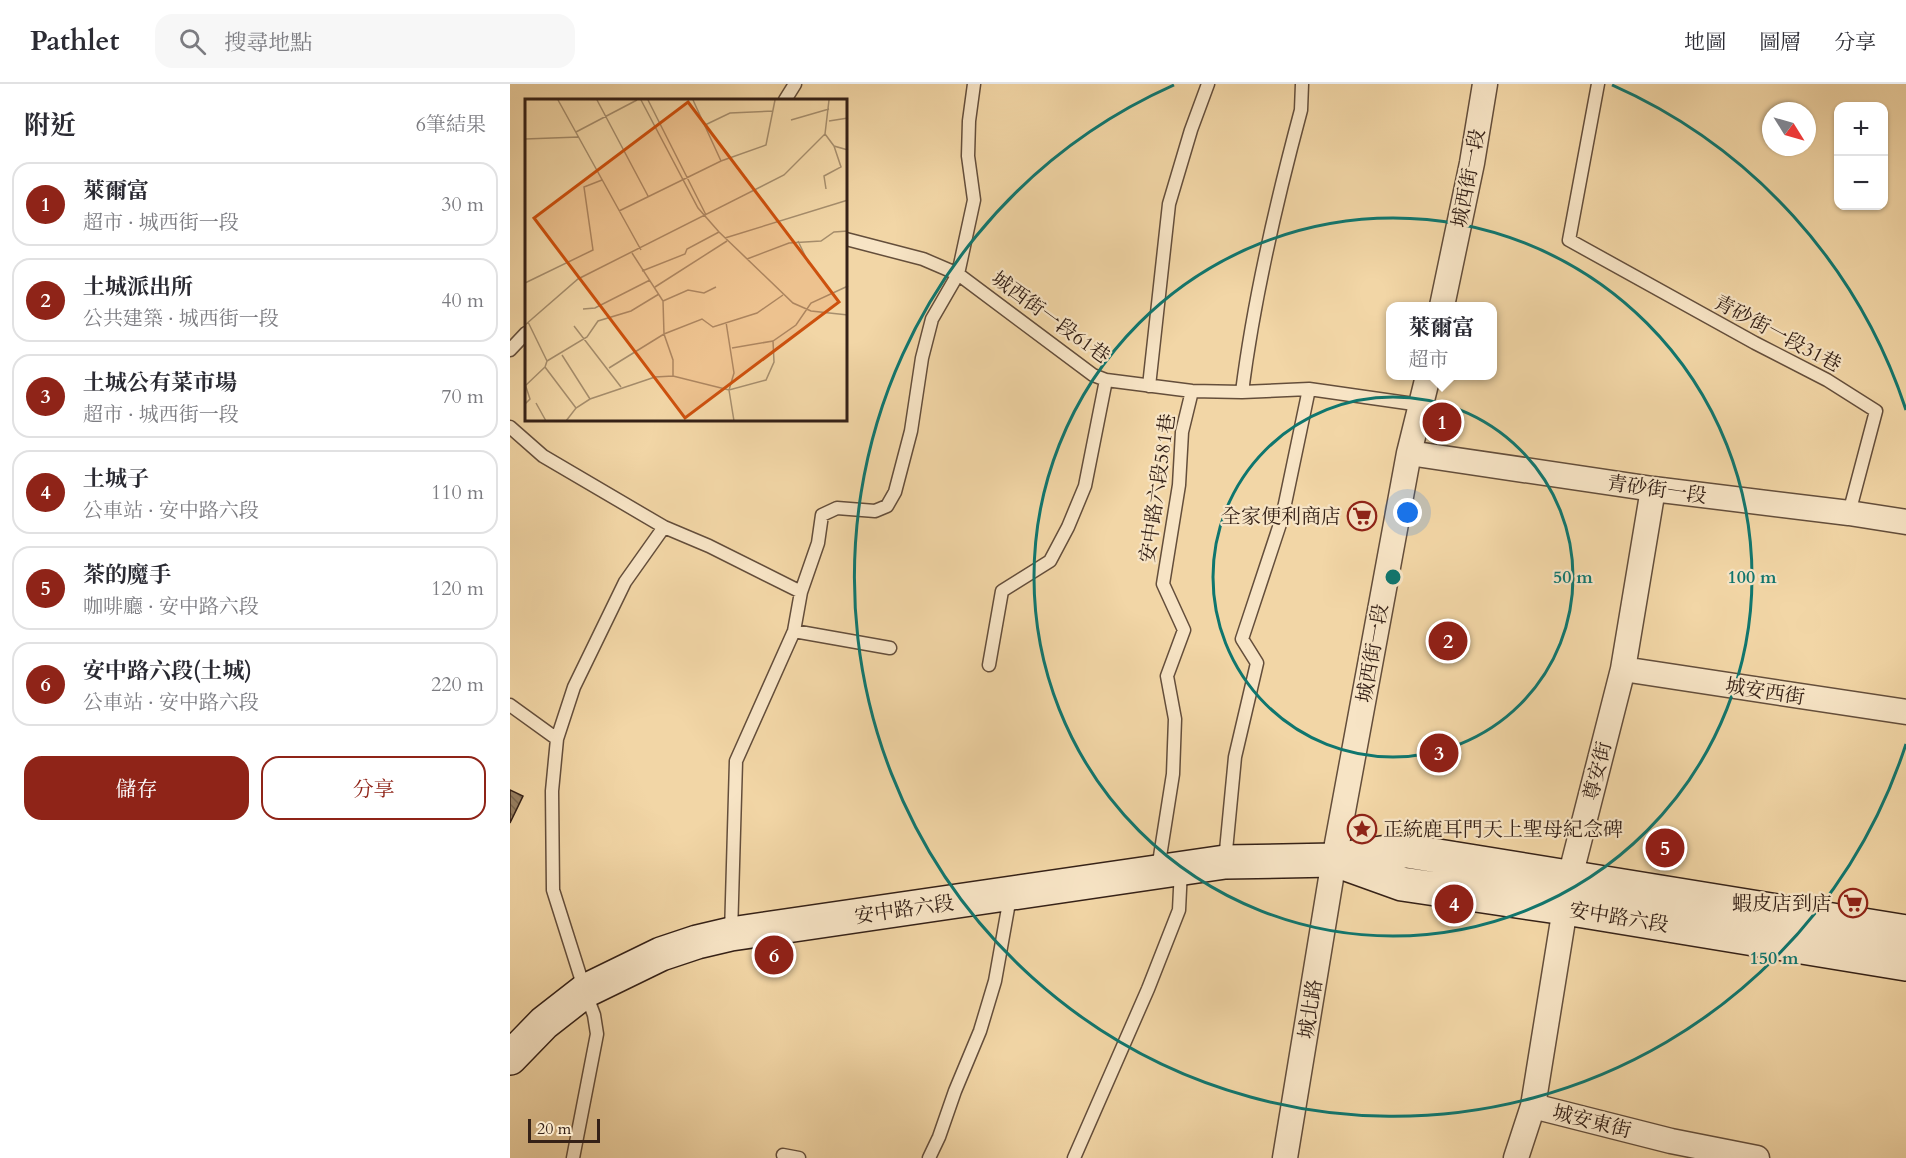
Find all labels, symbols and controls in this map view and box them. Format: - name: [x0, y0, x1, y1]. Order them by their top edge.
- search box: [155, 14, 575, 68]
- text: Pathlet: [30, 22, 119, 60]
- icon: search: [176, 25, 209, 58]
- text: 搜尋地點: [224, 28, 312, 58]
- text: 地圖: [1684, 28, 1726, 57]
- text: 圖層: [1759, 28, 1801, 57]
- text: 分享: [1834, 28, 1876, 57]
- inset map: [525, 99, 848, 422]
- north arrow: [1762, 102, 1816, 156]
- map controls: [1834, 102, 1888, 210]
- button: +: [1834, 102, 1888, 156]
- text: 附近: [24, 108, 76, 143]
- text: 6筆結果: [416, 111, 486, 138]
- street label: 城西街一段: [1446, 126, 1491, 230]
- button: −: [1834, 156, 1888, 210]
- text: 萊爾富: [83, 176, 149, 206]
- text: 1: [40, 191, 51, 218]
- text: 30 m: [441, 191, 484, 218]
- text: 超市 · 城西街一段: [83, 209, 239, 236]
- street label: 城西街一段61巷: [986, 265, 1115, 370]
- text: 土城派出所: [83, 272, 193, 302]
- text: 2: [40, 287, 51, 314]
- text: 40 m: [441, 287, 484, 314]
- street label: 青砂街一段31巷: [1709, 289, 1846, 378]
- popup: [1386, 302, 1497, 380]
- text: 公共建築 · 城西街一段: [83, 305, 279, 332]
- text: 萊爾富: [1408, 313, 1475, 343]
- text: 超市: [1408, 346, 1448, 373]
- text: 土城公有菜市場: [83, 368, 237, 398]
- text: 3: [40, 383, 51, 410]
- text: 70 m: [441, 383, 484, 410]
- pin: 1: [1422, 400, 1462, 444]
- text: 超市 · 城西街一段: [83, 401, 239, 428]
- street label: 安中路六段581巷: [1134, 412, 1181, 565]
- text: 土城子: [83, 464, 149, 494]
- street label: 青砂街一段: [1606, 469, 1708, 510]
- text: 4: [40, 479, 51, 506]
- text: 110 m: [431, 479, 484, 506]
- text: 公車站 · 安中路六段: [83, 497, 259, 524]
- your location: [1393, 498, 1422, 527]
- supermarket icon: 全家便利商店: [1346, 500, 1378, 532]
- place label: 全家便利商店: [1221, 503, 1341, 530]
- text: 茶的魔手: [83, 560, 171, 590]
- text: 50 m: [1553, 565, 1593, 590]
- text: 100 m: [1727, 565, 1777, 590]
- centre of rings: [1383, 567, 1403, 587]
- text: 5: [40, 575, 51, 602]
- text: 120 m: [431, 575, 484, 602]
- text: 咖啡廳 · 安中路六段: [83, 593, 259, 620]
- street label: 城西街一段: [1351, 602, 1394, 705]
- pin: 2: [1428, 618, 1468, 664]
- text: 安中路六段(土城): [83, 656, 252, 686]
- text: 6: [40, 671, 51, 698]
- text: 220 m: [431, 671, 484, 698]
- street label: 城安西街: [1723, 672, 1807, 711]
- text: 公車站 · 安中路六段: [83, 689, 259, 716]
- pin: 3: [1420, 730, 1458, 776]
- street label: 尊安街: [1577, 739, 1618, 803]
- button: 儲存: [24, 756, 249, 820]
- button: 分享: [261, 756, 486, 820]
- place icon: 正統鹿耳門天上聖母紀念碑: [1346, 813, 1378, 845]
- place label: 正統鹿耳門天上聖母紀念碑: [1383, 816, 1623, 843]
- pin: 5: [1646, 826, 1684, 870]
- pin: 4: [1434, 882, 1474, 926]
- supermarket icon: 蝦皮店到店: [1837, 887, 1869, 919]
- street label: 安中路六段: [853, 889, 955, 930]
- place label: 蝦皮店到店: [1732, 890, 1832, 917]
- street label: 安中路六段: [1567, 896, 1670, 939]
- pin: 6: [754, 932, 794, 978]
- text: 150 m: [1749, 946, 1799, 971]
- street label: 城北路: [1292, 977, 1329, 1041]
- street label: 城安東街: [1550, 1099, 1634, 1144]
- scale bar: [528, 1116, 600, 1144]
- text: 20 m: [537, 1118, 571, 1140]

